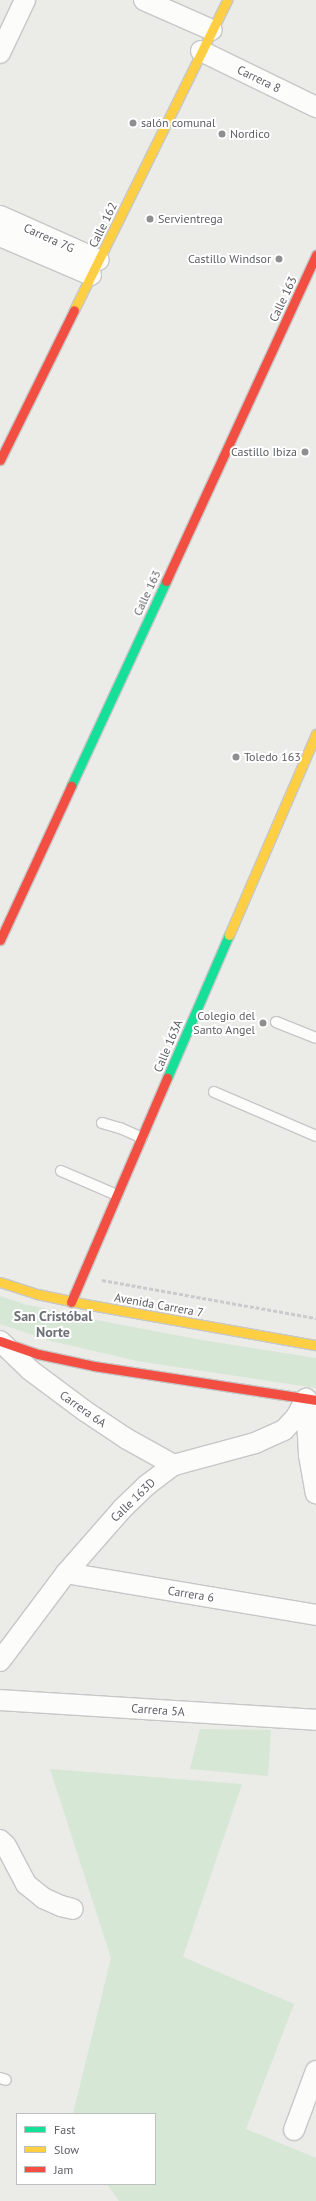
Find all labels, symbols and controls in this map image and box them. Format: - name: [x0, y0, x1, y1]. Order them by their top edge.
- street label: Carrera 8: [235, 62, 283, 96]
- place label: salón comunal: [141, 116, 216, 130]
- marker: salón comunal: [128, 118, 138, 128]
- place label: Nordico: [230, 127, 270, 141]
- marker: Nordico: [217, 129, 227, 139]
- street label: Calle 162: [86, 200, 120, 250]
- place label: Servientrega: [158, 212, 223, 226]
- marker: Servientrega: [145, 214, 155, 224]
- street label: Carrera 7G: [21, 220, 77, 256]
- place label: Castillo Windsor: [188, 252, 271, 266]
- marker: Castillo Windsor: [274, 254, 284, 264]
- street label: Calle 163: [266, 274, 300, 324]
- place label: Castillo Ibiza: [231, 445, 297, 459]
- marker: Castillo Ibiza: [300, 447, 310, 457]
- street label: Calle 163: [130, 568, 164, 618]
- place label: Toledo 163: [244, 750, 301, 764]
- marker: Toledo 163: [231, 752, 241, 762]
- place label: Colegio del Santo Angel: [193, 1009, 255, 1037]
- street label: Calle 163A: [151, 1018, 185, 1074]
- marker: Colegio del Santo Angel: [258, 1018, 268, 1028]
- street label: Avenida Carrera 7: [113, 1290, 205, 1320]
- district label: San Cristóbal Norte: [14, 1308, 92, 1340]
- street label: Carrera 6A: [57, 1388, 109, 1430]
- street label: Calle 163D: [108, 1475, 158, 1525]
- street label: Carrera 6: [167, 1583, 215, 1605]
- street label: Carrera 5A: [131, 1701, 185, 1719]
- legend: [16, 2113, 156, 2185]
- text: Fast: [54, 2122, 75, 2137]
- text: Slow: [54, 2142, 79, 2157]
- text: Jam: [54, 2162, 73, 2177]

